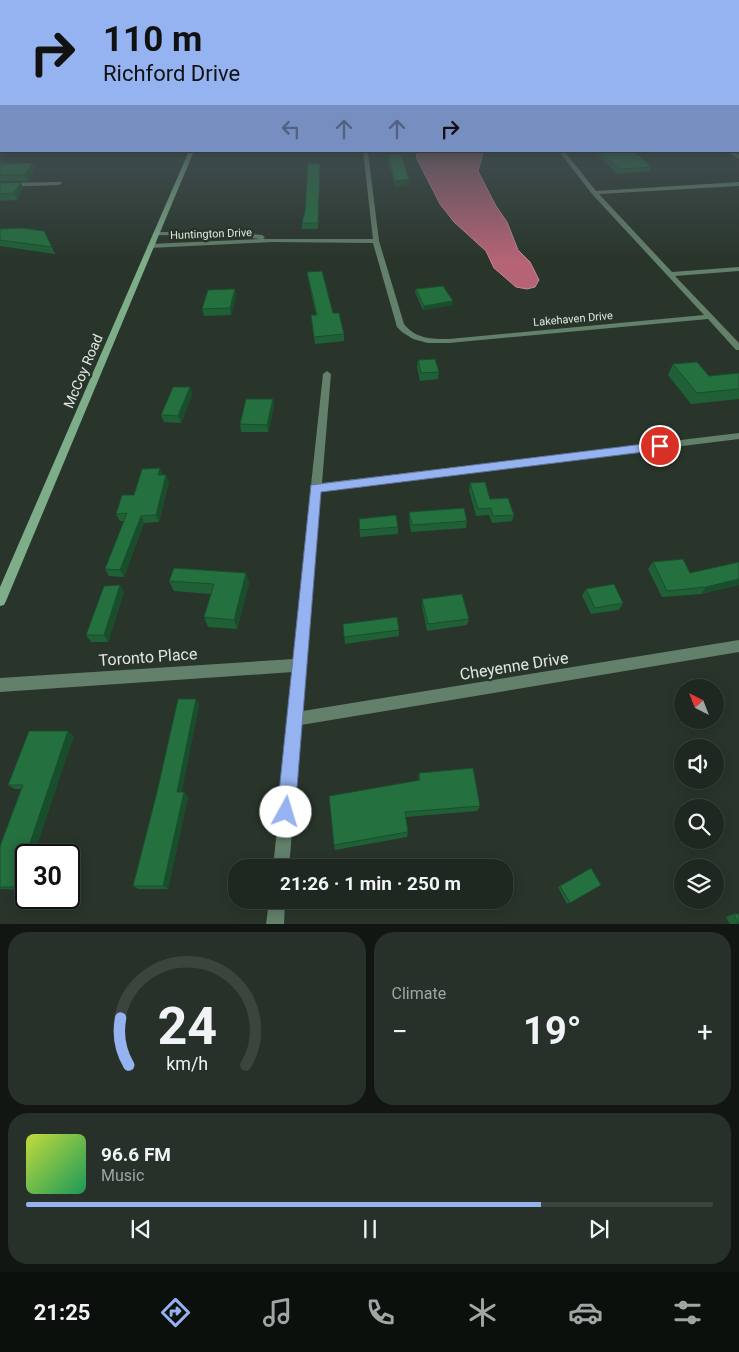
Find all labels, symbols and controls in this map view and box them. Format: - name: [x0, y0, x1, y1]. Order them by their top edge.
- text: 110 m: [103, 19, 202, 60]
- icon: right: [20, 20, 85, 85]
- text: Richford Drive: [103, 61, 240, 86]
- icon: left: [277, 115, 305, 143]
- icon: ahead: [330, 115, 358, 143]
- icon: ahead: [383, 115, 411, 143]
- icon: right: [436, 115, 464, 143]
- street label: Huntington Drive: [170, 226, 252, 242]
- street label: Lakehaven Drive: [533, 309, 613, 329]
- street label: McCoy Road: [60, 332, 106, 410]
- pin: [639, 425, 681, 467]
- icon: arrive: [646, 432, 674, 460]
- street label: Toronto Place: [98, 644, 198, 670]
- street label: Cheyenne Drive: [458, 648, 570, 684]
- north arrow: [674, 679, 724, 729]
- map controls: [674, 679, 724, 909]
- button: sound: [674, 739, 724, 789]
- position arrow: [259, 785, 311, 837]
- button: search: [674, 799, 724, 849]
- speed limit sign: 30: [15, 844, 80, 909]
- button: layers: [674, 859, 724, 909]
- text: 21:26 · 1 min · 250 m: [280, 872, 461, 895]
- text: Climate: [392, 984, 446, 1003]
- text: 24: [157, 996, 217, 1057]
- text: 19°: [523, 1009, 582, 1053]
- text: −: [392, 1015, 408, 1048]
- text: +: [697, 1015, 713, 1048]
- text: km/h: [166, 1053, 208, 1074]
- text: 96.6 FM: [101, 1143, 171, 1166]
- text: Music: [101, 1166, 144, 1185]
- icon: previous: [127, 1215, 155, 1243]
- icon: pause: [356, 1215, 384, 1243]
- icon: next: [585, 1215, 613, 1243]
- icon: directions: [158, 1295, 193, 1330]
- icon: music: [260, 1295, 295, 1330]
- icon: phone: [363, 1295, 398, 1330]
- icon: climate: [465, 1295, 500, 1330]
- icon: car: [568, 1295, 603, 1330]
- icon: filters: [670, 1295, 705, 1330]
- text: 21:25: [34, 1300, 90, 1325]

